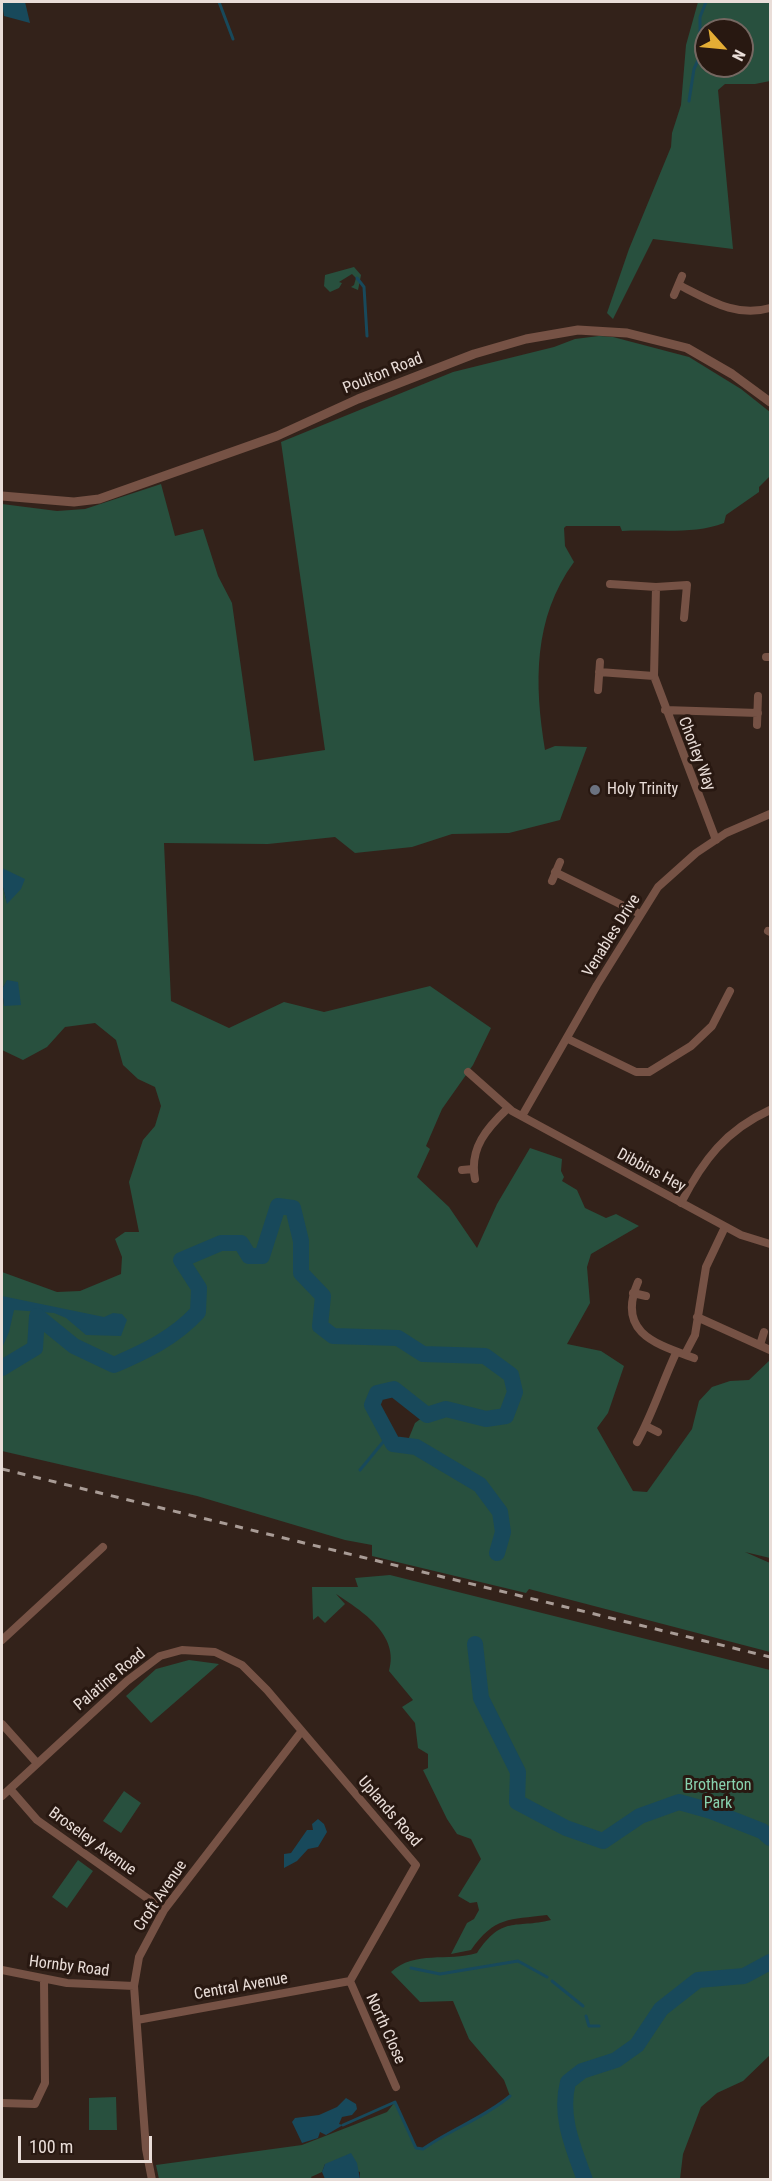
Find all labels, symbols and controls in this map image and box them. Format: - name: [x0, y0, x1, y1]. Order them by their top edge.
- north arrow: [694, 18, 754, 78]
- text: N: [728, 47, 749, 64]
- street label: Poulton Road: [340, 349, 426, 399]
- street label: Chorley Way: [673, 715, 719, 793]
- place label: Holy Trinity: [607, 780, 678, 800]
- marker: Holy Trinity: [588, 783, 602, 797]
- street label: Venables Drive: [579, 891, 645, 981]
- street label: Dibbins Hey: [613, 1145, 689, 1197]
- street label: Palatine Road: [70, 1645, 150, 1715]
- street label: Uplands Road: [353, 1773, 425, 1851]
- park label: Brotherton Park: [684, 1776, 752, 1814]
- street label: Broseley Avenue: [44, 1804, 140, 1880]
- street label: Croft Avenue: [130, 1857, 192, 1935]
- street label: Hornby Road: [28, 1953, 110, 1981]
- street label: Central Avenue: [193, 1969, 289, 2005]
- street label: North Close: [361, 1991, 409, 2067]
- scale bar: [21, 2124, 154, 2162]
- text: 100 m: [29, 2136, 73, 2157]

